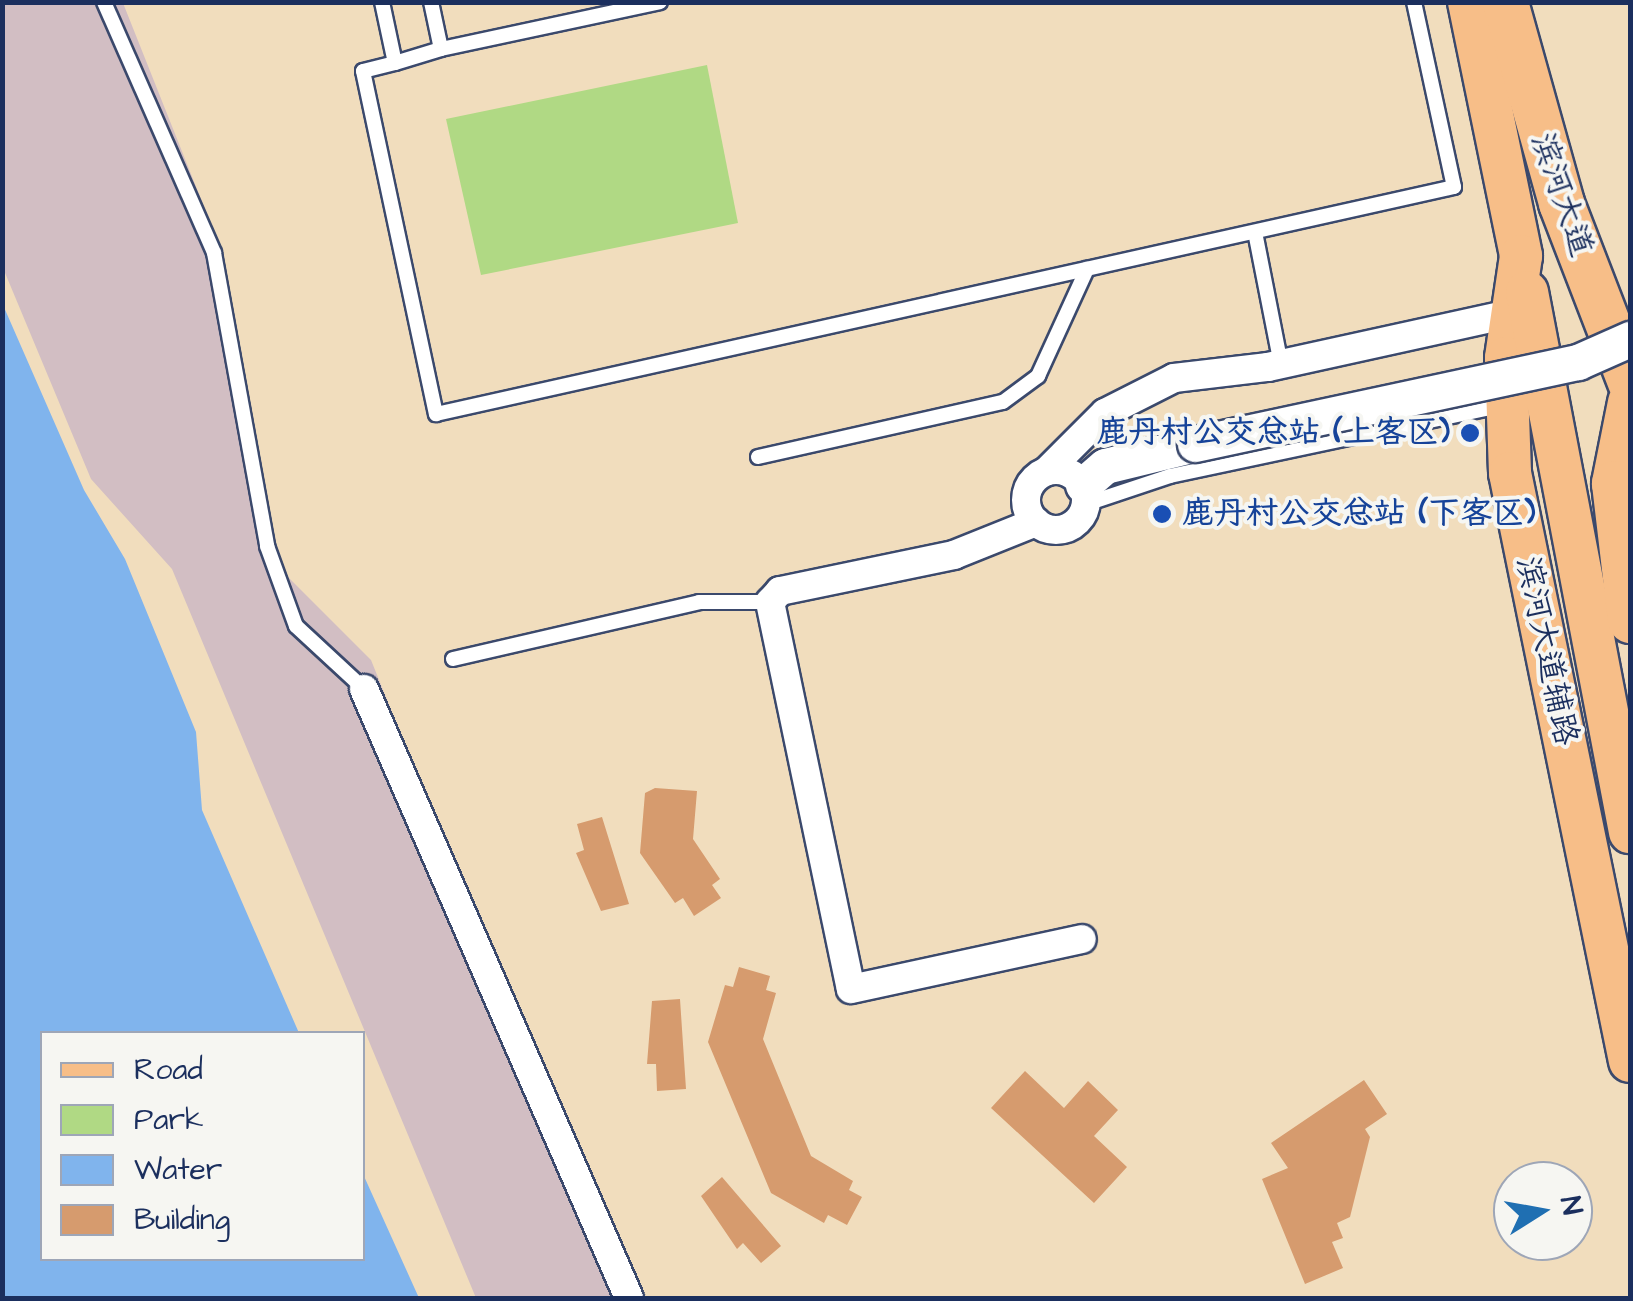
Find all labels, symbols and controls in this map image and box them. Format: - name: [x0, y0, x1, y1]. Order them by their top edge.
- street label: 滨河大道: [1522, 128, 1600, 262]
- place label: 鹿丹村公交总站 (上客区): [1096, 414, 1450, 452]
- marker: 鹿丹村公交总站 (上客区): [1459, 422, 1481, 444]
- place label: 鹿丹村公交总站 (下客区): [1182, 495, 1536, 533]
- marker: 鹿丹村公交总站 (下客区): [1151, 503, 1173, 525]
- street label: 滨河大道辅路: [1507, 553, 1585, 749]
- legend: [40, 1031, 365, 1261]
- text: Road: [134, 1049, 203, 1091]
- text: Park: [134, 1099, 203, 1141]
- text: Water: [134, 1149, 222, 1191]
- north arrow: [1493, 1161, 1593, 1261]
- text: N: [1550, 1193, 1592, 1218]
- text: Building: [134, 1199, 230, 1241]

